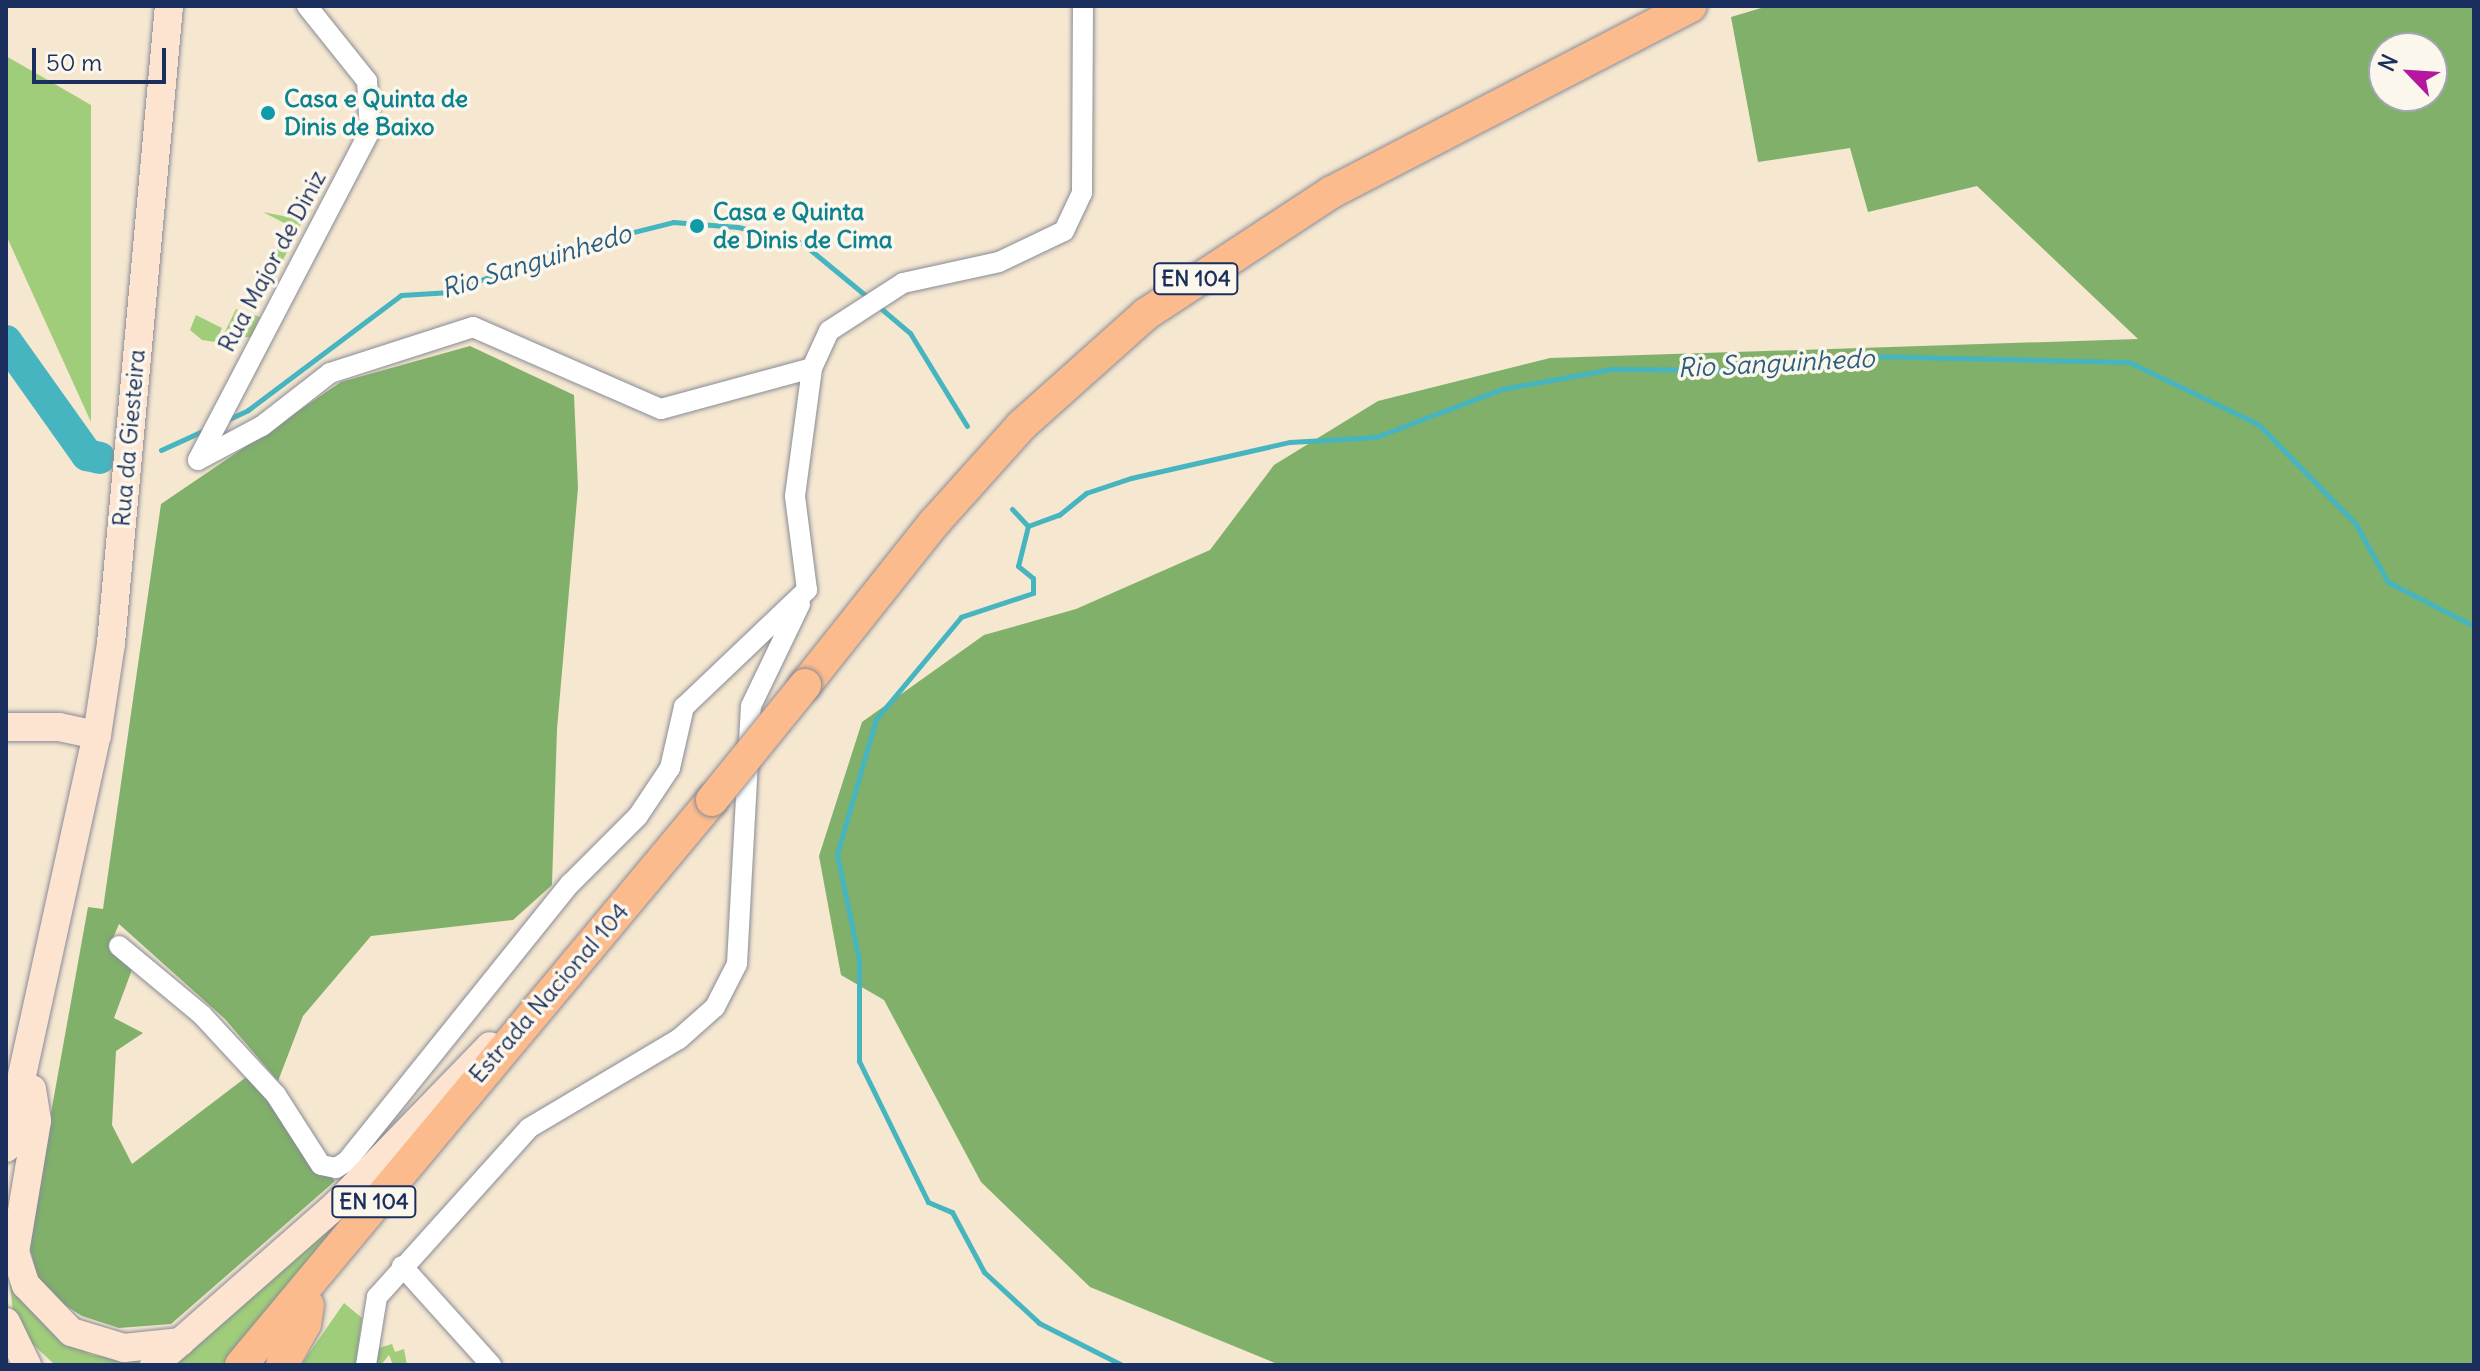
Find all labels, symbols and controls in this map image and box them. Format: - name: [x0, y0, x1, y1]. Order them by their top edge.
- scale bar: [36, 32, 170, 82]
- north arrow: [2368, 32, 2448, 112]
- text: 50 m: [46, 47, 102, 77]
- text: N: [2372, 50, 2404, 76]
- place label: Casa e Quinta de Dinis de Baixo: [284, 85, 468, 141]
- marker: Casa e Quinta de Dinis de Baixo: [259, 104, 277, 122]
- street label: Rua Major de Diniz: [212, 165, 332, 357]
- place label: Casa e Quinta de Dinis de Cima: [713, 198, 892, 254]
- water label: Rio Sanguinhedo: [437, 217, 635, 305]
- marker: Casa e Quinta de Dinis de Cima: [688, 217, 706, 235]
- road number: EN 104: [1152, 261, 1240, 297]
- water label: Rio Sanguinhedo: [1677, 342, 1875, 384]
- street label: Rua da Giesteira: [107, 348, 151, 528]
- street label: Estrada Nacional 104: [463, 897, 635, 1089]
- road number: EN 104: [330, 1184, 418, 1220]

